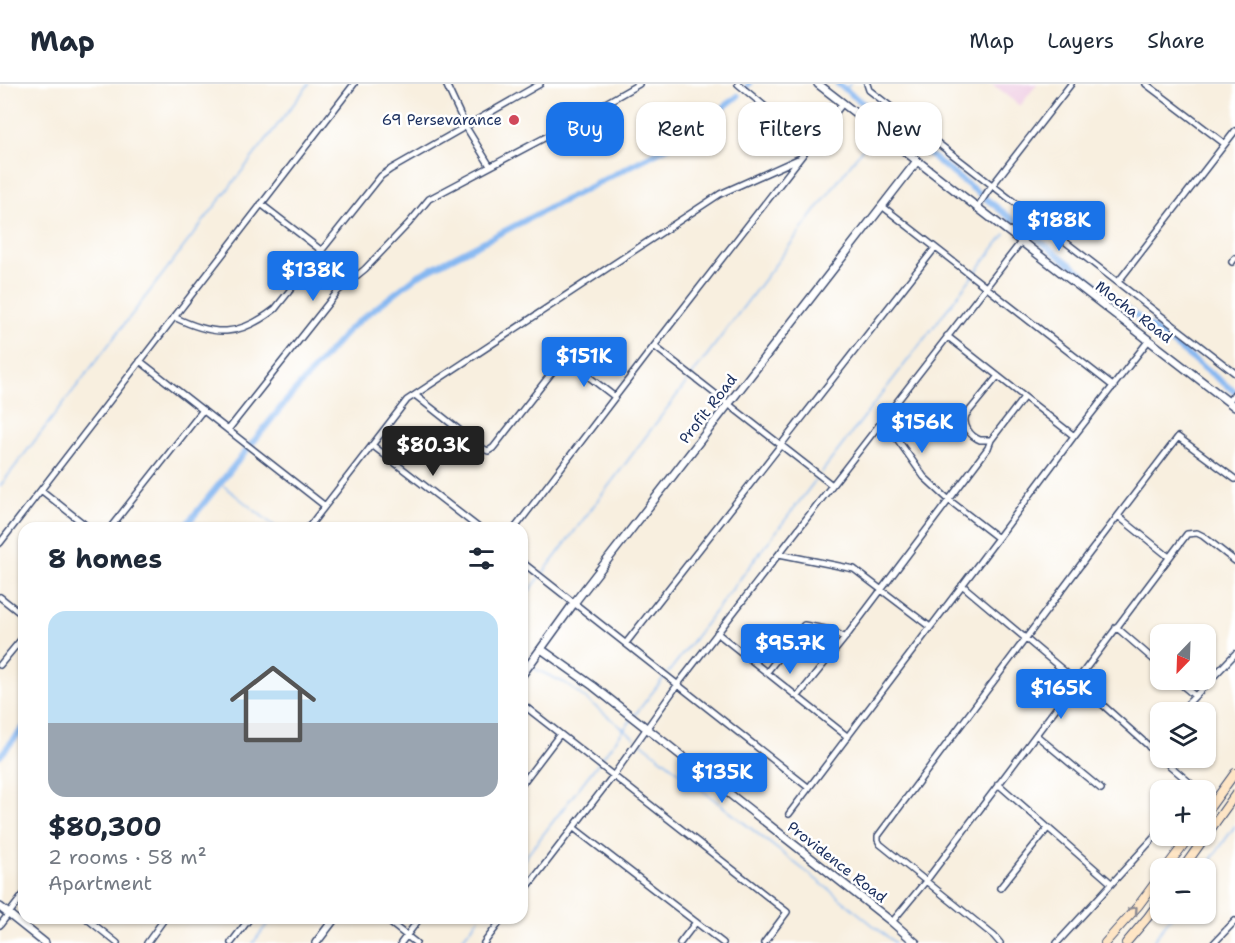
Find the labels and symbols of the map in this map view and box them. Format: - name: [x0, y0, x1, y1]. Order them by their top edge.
- place label: 69 Persevarance: [382, 110, 502, 130]
- marker: 69 Persevarance: [507, 113, 521, 127]
- pin: $188K: [1017, 201, 1101, 252]
- pin: $138K: [271, 251, 355, 302]
- street label: Mocha Road: [1091, 276, 1177, 348]
- pin: $151K: [542, 337, 626, 388]
- street label: Profit Road: [675, 370, 742, 448]
- pin: $156K: [880, 403, 964, 454]
- pin: $80.3K: [384, 426, 482, 477]
- pin: $95.7K: [741, 624, 839, 675]
- north arrow: [1150, 624, 1216, 690]
- pin: $165K: [1019, 669, 1103, 720]
- pin: $135K: [680, 753, 764, 804]
- street label: Providence Road: [783, 817, 891, 907]
- one-way arrow: [1127, 906, 1138, 917]

